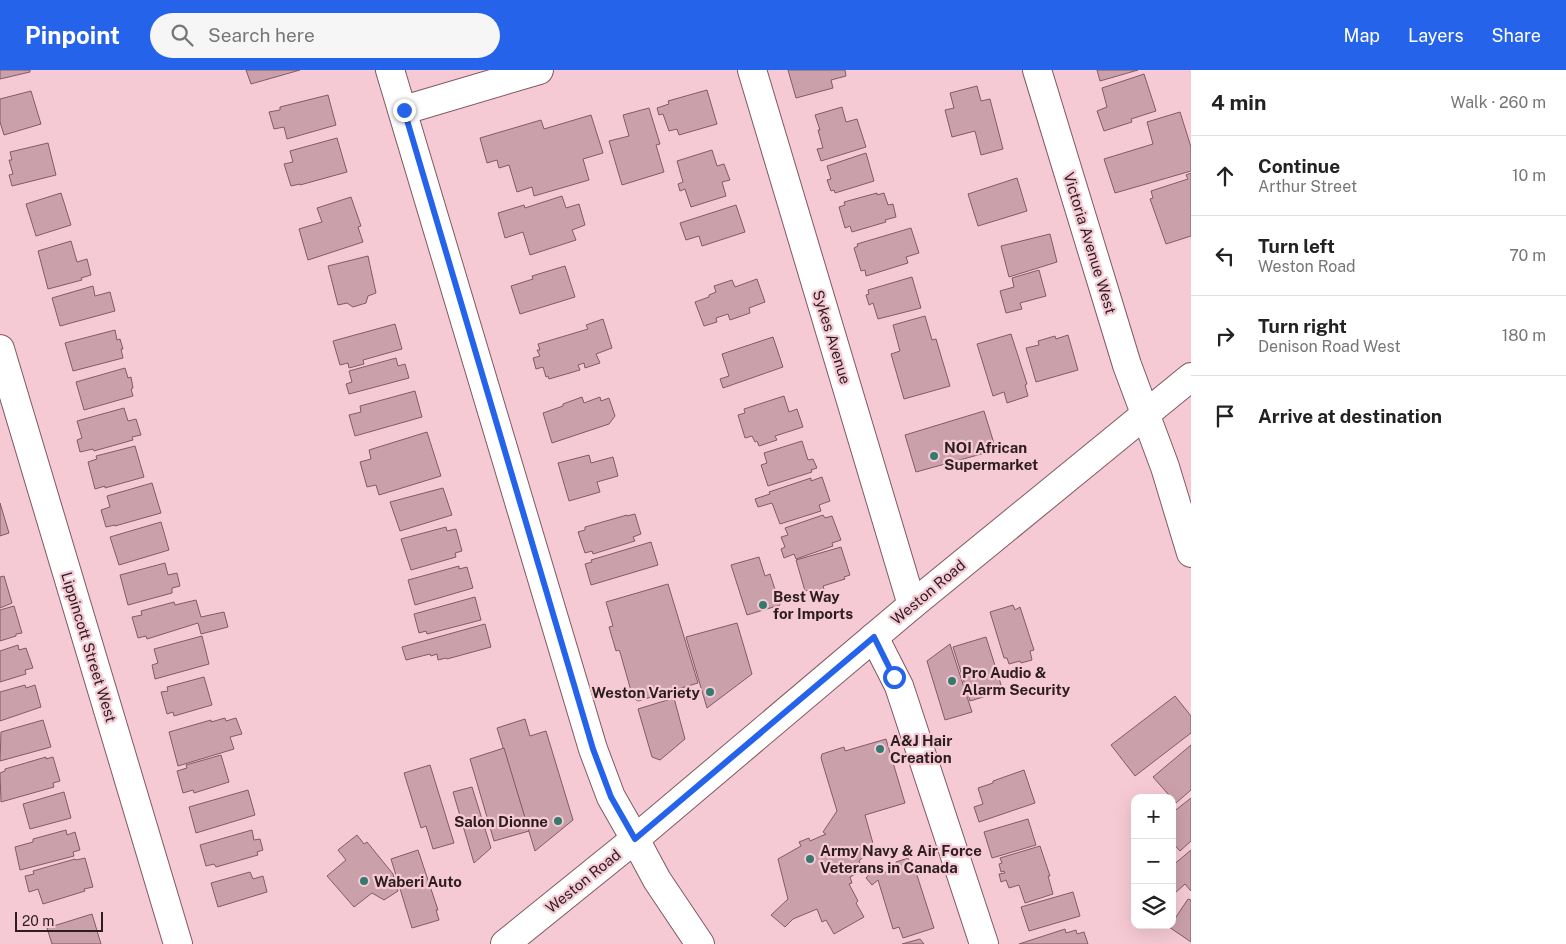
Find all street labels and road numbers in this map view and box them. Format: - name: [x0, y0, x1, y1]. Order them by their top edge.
- street label: Victoria Avenue West: [1060, 170, 1120, 316]
- street label: Sykes Avenue: [810, 288, 854, 386]
- street label: Weston Road: [888, 556, 968, 628]
- street label: Lippincott Street West: [58, 570, 120, 724]
- street label: Weston Road: [542, 846, 624, 916]

